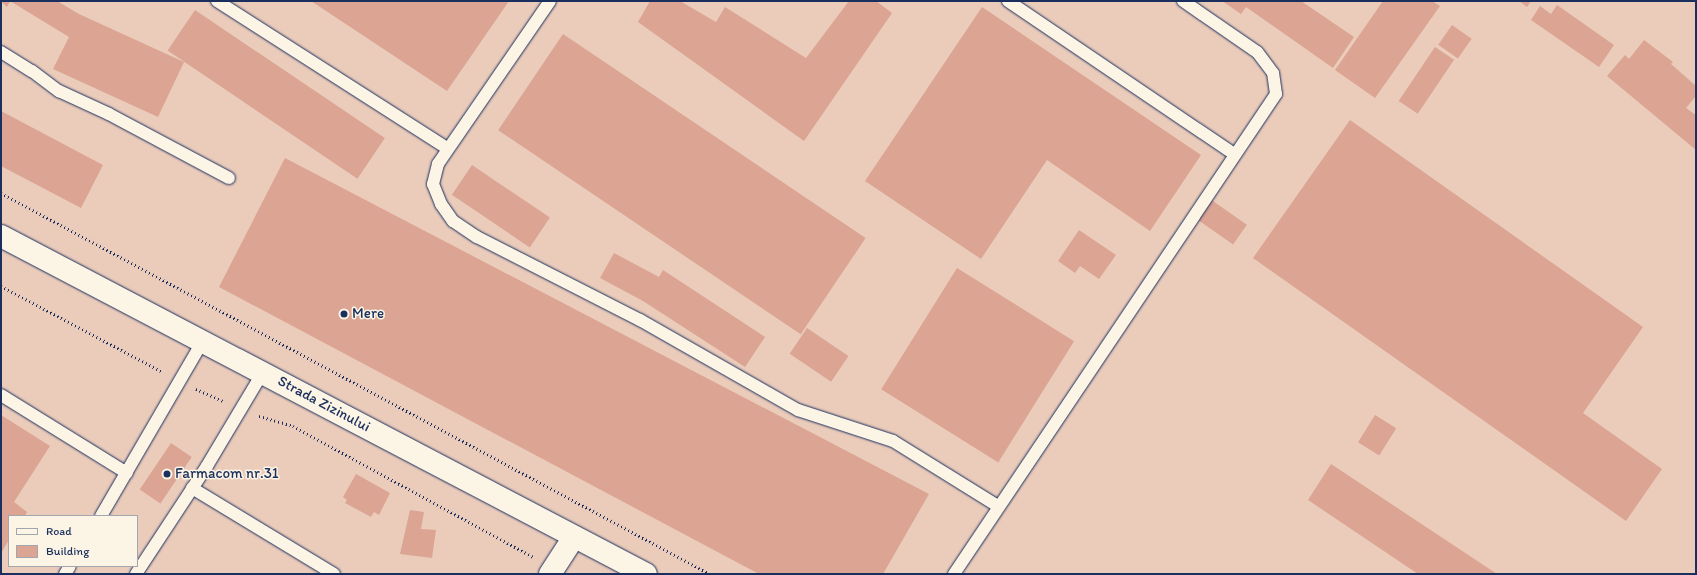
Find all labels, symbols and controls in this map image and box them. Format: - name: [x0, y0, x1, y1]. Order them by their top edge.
- place label: Mere: [352, 305, 384, 323]
- marker: Mere: [339, 309, 349, 319]
- street label: Strada Zizinului: [275, 372, 373, 436]
- place label: Farmacom nr.31: [175, 465, 279, 483]
- marker: Farmacom nr.31: [162, 469, 172, 479]
- legend: [8, 515, 138, 567]
- text: Road: [46, 524, 72, 538]
- text: Building: [46, 544, 89, 558]

